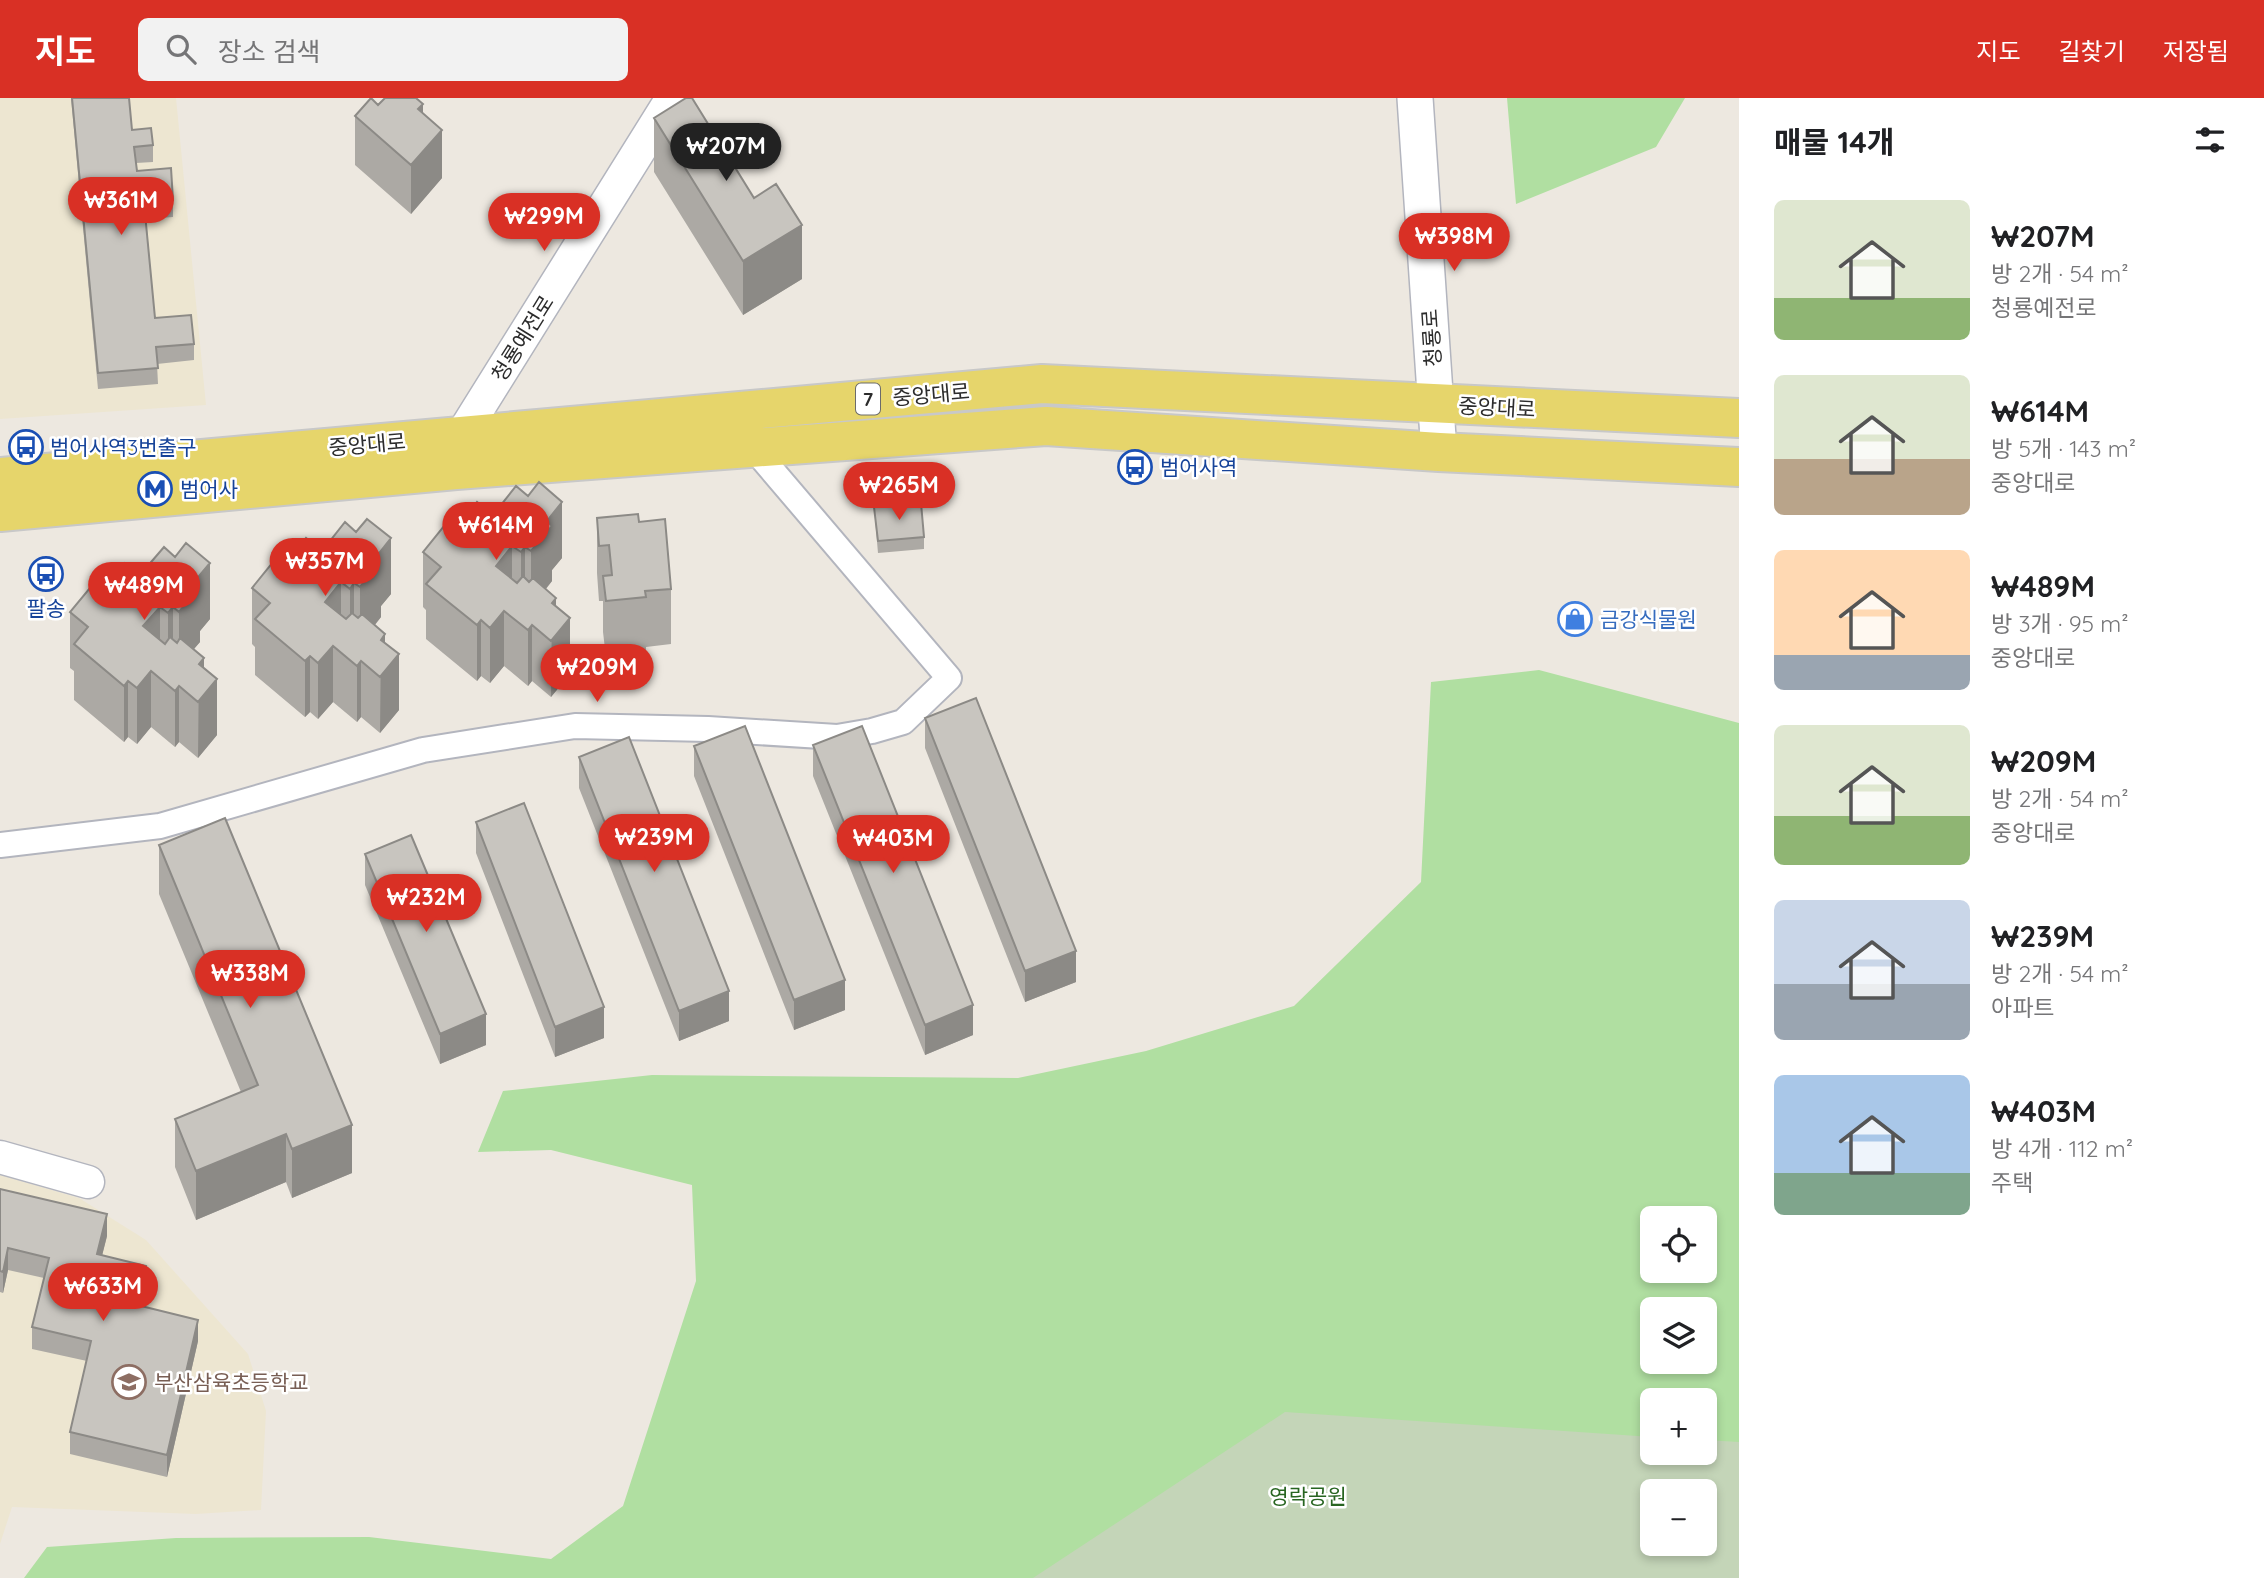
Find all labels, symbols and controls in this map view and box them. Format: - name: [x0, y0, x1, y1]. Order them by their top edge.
- search box: [138, 18, 628, 81]
- text: 지도: [35, 30, 96, 71]
- icon: search: [162, 30, 200, 68]
- text: 장소 검색: [218, 35, 321, 68]
- text: 지도: [1976, 36, 2021, 66]
- text: 길찾기: [2059, 36, 2125, 66]
- text: 저장됨: [2163, 36, 2229, 66]
- icon: filters: [2191, 121, 2229, 159]
- pin: ₩207M: [677, 123, 775, 183]
- text: 매물 14개: [1774, 123, 1895, 161]
- text: ₩207M: [686, 131, 766, 160]
- pin: ₩361M: [72, 178, 170, 237]
- text: ₩361M: [84, 185, 158, 214]
- pin: ₩299M: [495, 194, 593, 253]
- text: ₩299M: [504, 201, 584, 230]
- pin: ₩398M: [1405, 214, 1503, 273]
- text: ₩207M: [1991, 217, 2095, 255]
- text: ₩398M: [1415, 221, 1493, 250]
- icon: home: [1830, 228, 1914, 312]
- text: 방 2개 · 54 m²: [1991, 259, 2129, 288]
- street label: 청룡예전로: [485, 290, 559, 386]
- text: 청룡예전로: [1991, 293, 2097, 322]
- street label: 청룡로: [1416, 308, 1446, 368]
- street label: 중앙대로: [891, 378, 971, 410]
- road number: 7: [856, 384, 880, 414]
- street label: 중앙대로: [1458, 392, 1536, 422]
- text: ₩614M: [1991, 392, 2089, 430]
- icon: home: [1830, 403, 1914, 487]
- bus stop icon: 범어사역3번출구: [7, 428, 45, 466]
- street label: 중앙대로: [327, 428, 407, 460]
- place label: 범어사역3번출구: [50, 434, 196, 460]
- text: 방 5개 · 143 m²: [1991, 434, 2136, 463]
- bus stop icon: 범어사역: [1116, 448, 1154, 486]
- place label: 범어사역: [1160, 454, 1237, 480]
- pin: ₩265M: [850, 462, 948, 522]
- text: 중앙대로: [1991, 468, 2076, 497]
- metro station icon: 범어사: [136, 470, 174, 508]
- text: ₩265M: [859, 470, 939, 499]
- place label: 범어사: [180, 476, 238, 502]
- pin: ₩614M: [447, 503, 545, 562]
- text: ₩614M: [458, 510, 534, 539]
- pin: ₩357M: [276, 538, 374, 598]
- text: ₩357M: [286, 546, 364, 575]
- bus stop icon: 팔송: [27, 555, 65, 593]
- pin: ₩489M: [95, 562, 193, 622]
- text: ₩489M: [1991, 567, 2095, 605]
- text: ₩489M: [104, 570, 184, 599]
- icon: home: [1830, 578, 1914, 662]
- place label: 팔송: [27, 595, 65, 621]
- shop icon: 금강식물원: [1556, 600, 1594, 638]
- place label: 금강식물원: [1600, 606, 1697, 632]
- text: 방 3개 · 95 m²: [1991, 609, 2129, 638]
- text: 중앙대로: [1991, 643, 2076, 672]
- pin: ₩209M: [548, 644, 646, 704]
- text: ₩209M: [557, 652, 637, 681]
- text: ₩209M: [1991, 742, 2096, 780]
- icon: home: [1830, 753, 1914, 837]
- text: 방 2개 · 54 m²: [1991, 784, 2129, 813]
- pin: ₩239M: [605, 814, 703, 874]
- pin: ₩403M: [844, 816, 942, 875]
- text: 중앙대로: [1991, 818, 2076, 847]
- text: ₩239M: [614, 822, 694, 851]
- text: ₩403M: [853, 823, 933, 852]
- pin: ₩232M: [377, 874, 475, 934]
- text: ₩232M: [386, 882, 466, 911]
- text: ₩239M: [1991, 917, 2094, 955]
- icon: home: [1830, 928, 1914, 1012]
- pin: ₩338M: [201, 950, 299, 1010]
- text: ₩338M: [211, 958, 289, 987]
- text: 방 2개 · 54 m²: [1991, 959, 2129, 988]
- text: 아파트: [1991, 993, 2054, 1022]
- text: ₩403M: [1991, 1092, 2096, 1130]
- icon: home: [1830, 1103, 1914, 1187]
- text: 방 4개 · 112 m²: [1991, 1134, 2133, 1163]
- text: 주택: [1991, 1168, 2033, 1197]
- map controls: [1640, 1206, 1717, 1556]
- button: locate: [1640, 1206, 1717, 1283]
- pin: ₩633M: [54, 1264, 152, 1323]
- text: ₩633M: [64, 1271, 142, 1300]
- button: layers: [1640, 1297, 1717, 1374]
- school or university icon: 부산삼육초등학교: [110, 1363, 148, 1401]
- place label: 부산삼육초등학교: [154, 1369, 309, 1395]
- button: +: [1640, 1388, 1717, 1465]
- button: −: [1640, 1479, 1717, 1556]
- park label: 영락공원: [1269, 1483, 1347, 1509]

